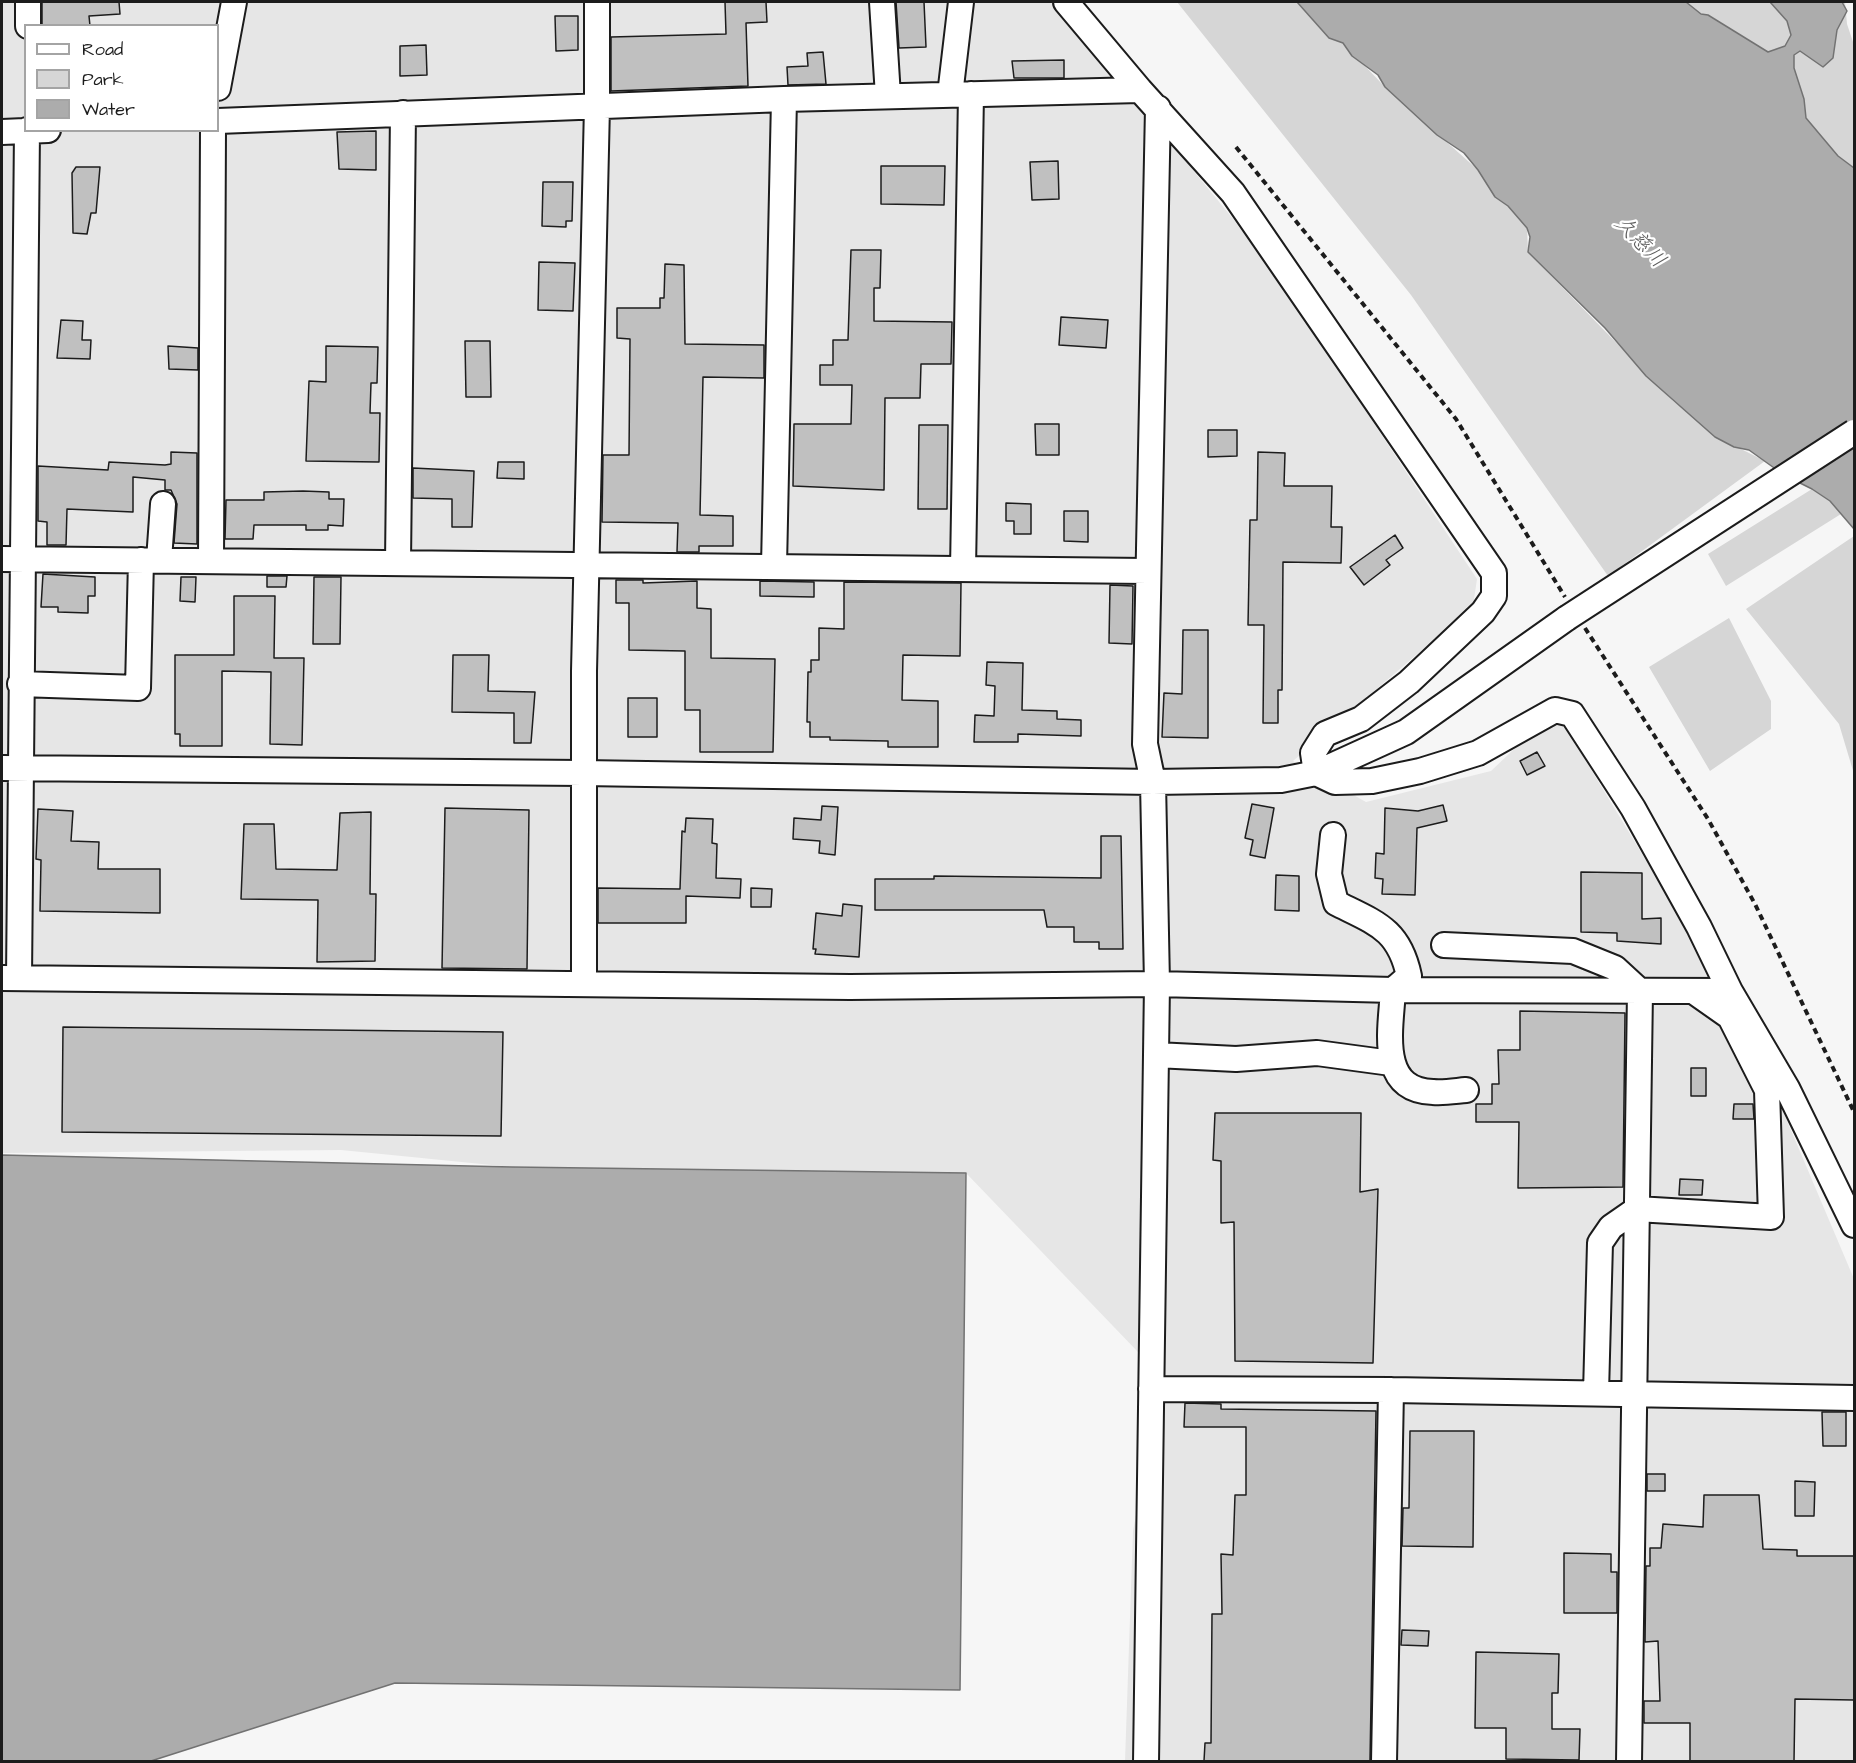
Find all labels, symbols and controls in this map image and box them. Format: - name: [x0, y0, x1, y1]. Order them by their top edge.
- legend: [24, 24, 219, 132]
- text: Road: [82, 37, 123, 62]
- text: Park: [82, 67, 124, 92]
- text: Water: [82, 97, 135, 122]
- water label: 久慈川: [1608, 212, 1670, 274]

